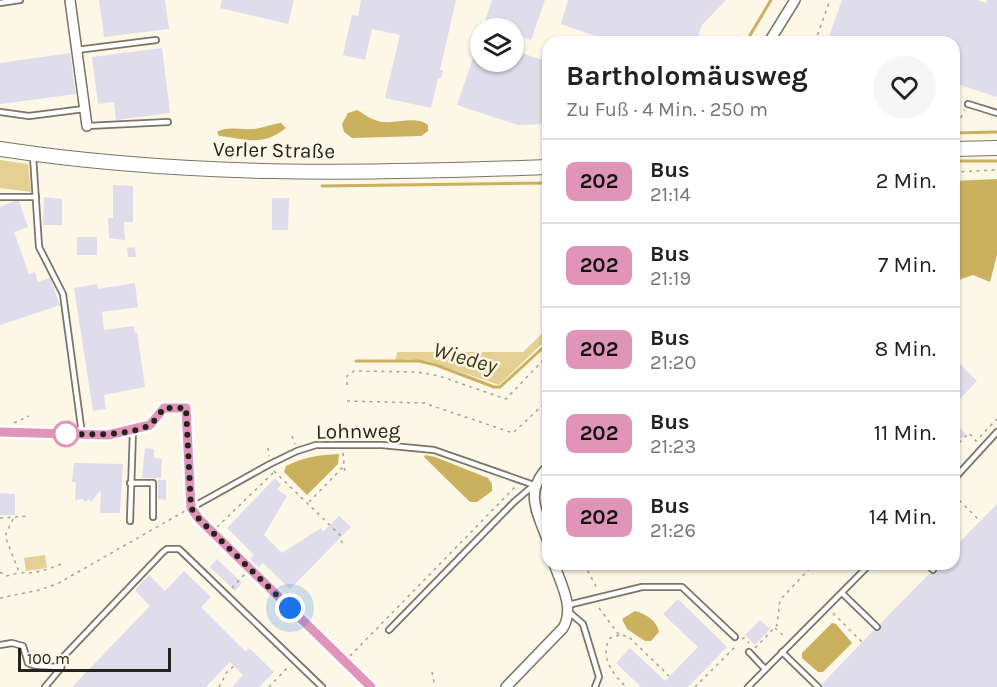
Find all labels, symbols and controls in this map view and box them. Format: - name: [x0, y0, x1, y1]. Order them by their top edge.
- map controls: [470, 18, 524, 72]
- button: layers: [470, 18, 524, 72]
- button: heart: [873, 56, 936, 119]
- text: Bartholomäusweg: [566, 59, 808, 92]
- text: Zu Fuß · 4 Min. · 250 m: [566, 98, 768, 121]
- street label: Verler Straße: [213, 137, 335, 163]
- text: Bus: [650, 157, 690, 183]
- text: 2 Min.: [876, 168, 936, 194]
- text: 202: [580, 169, 618, 193]
- text: 21:14: [650, 183, 691, 206]
- text: Bus: [650, 241, 690, 267]
- text: 7 Min.: [878, 252, 936, 278]
- text: 202: [580, 253, 618, 277]
- text: 21:19: [650, 267, 691, 290]
- text: Bus: [650, 325, 690, 351]
- water label: Wiedey: [430, 336, 501, 380]
- text: 8 Min.: [875, 336, 936, 362]
- text: 202: [580, 337, 618, 361]
- text: 21:20: [650, 351, 696, 374]
- text: Bus: [650, 409, 690, 435]
- street label: Lohnweg: [316, 418, 401, 444]
- text: 11 Min.: [874, 420, 936, 446]
- unlabelled marker: [53, 421, 79, 447]
- text: 202: [580, 421, 618, 445]
- text: 21:23: [650, 435, 696, 458]
- text: Bus: [650, 493, 690, 519]
- text: 14 Min.: [869, 504, 936, 530]
- text: 202: [580, 505, 618, 529]
- text: 21:26: [650, 519, 696, 542]
- your location: [275, 593, 305, 623]
- scale bar: [18, 645, 171, 672]
- text: 100 m: [27, 649, 70, 668]

